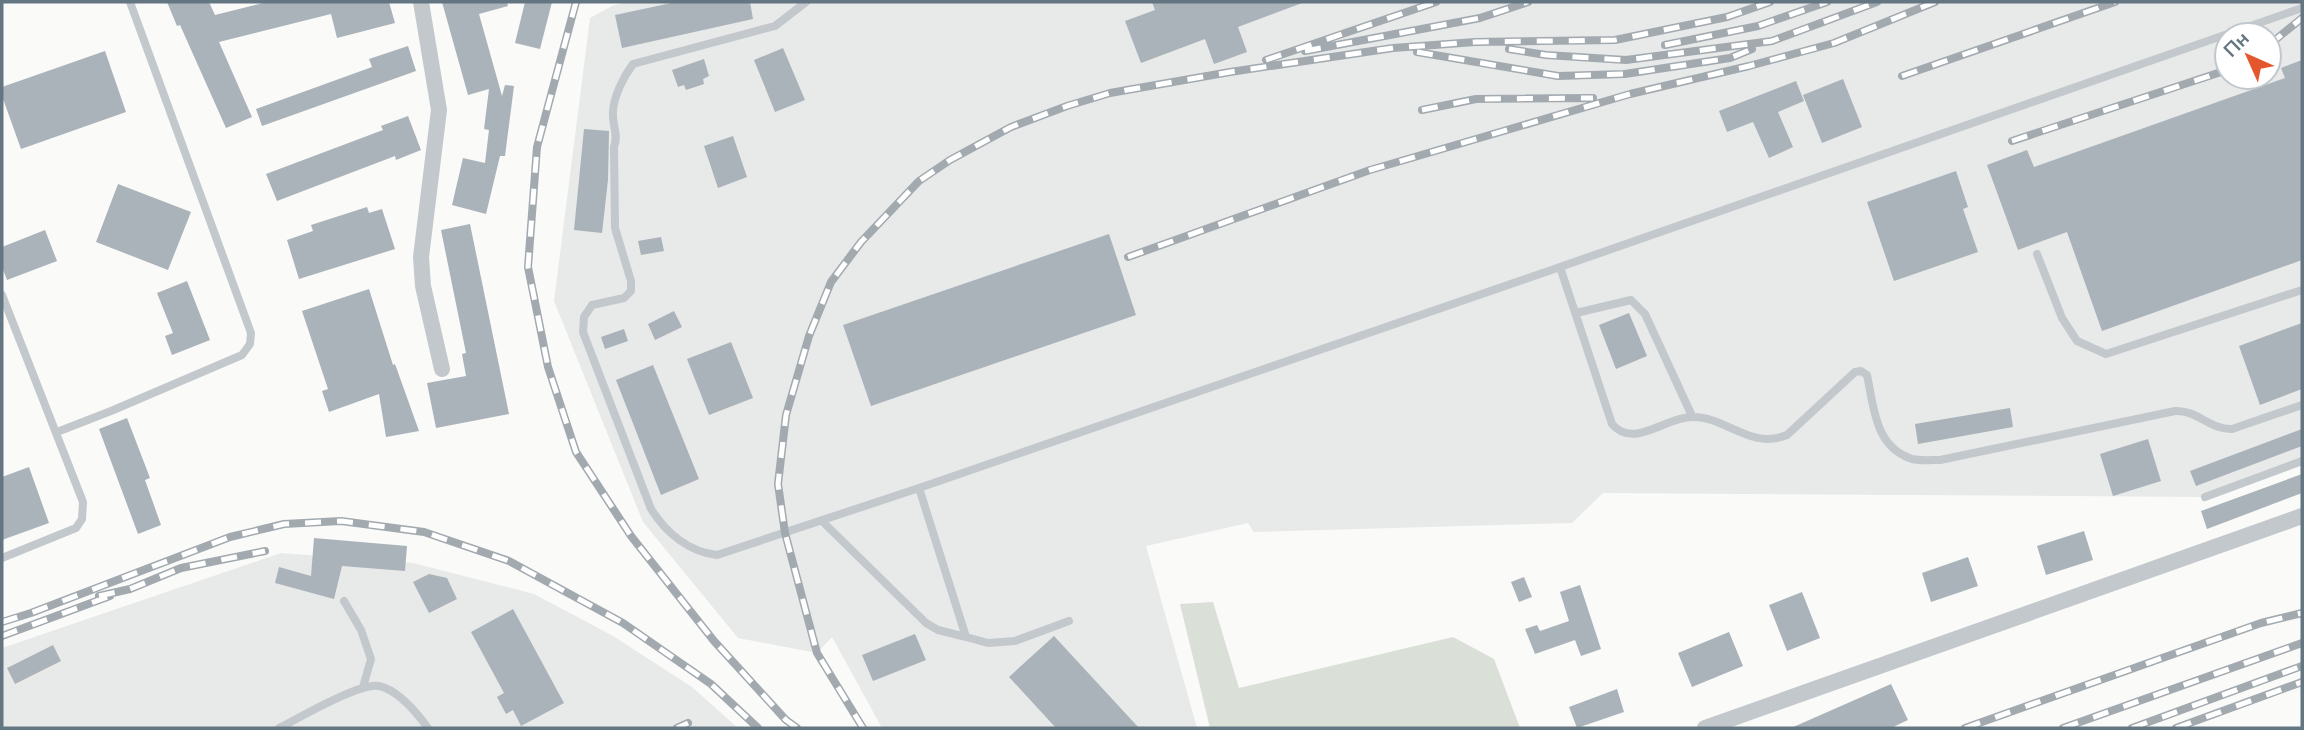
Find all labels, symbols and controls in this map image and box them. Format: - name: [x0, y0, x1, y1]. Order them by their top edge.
- north arrow: [2213, 21, 2283, 91]
- text: Пн: [2218, 26, 2254, 62]

